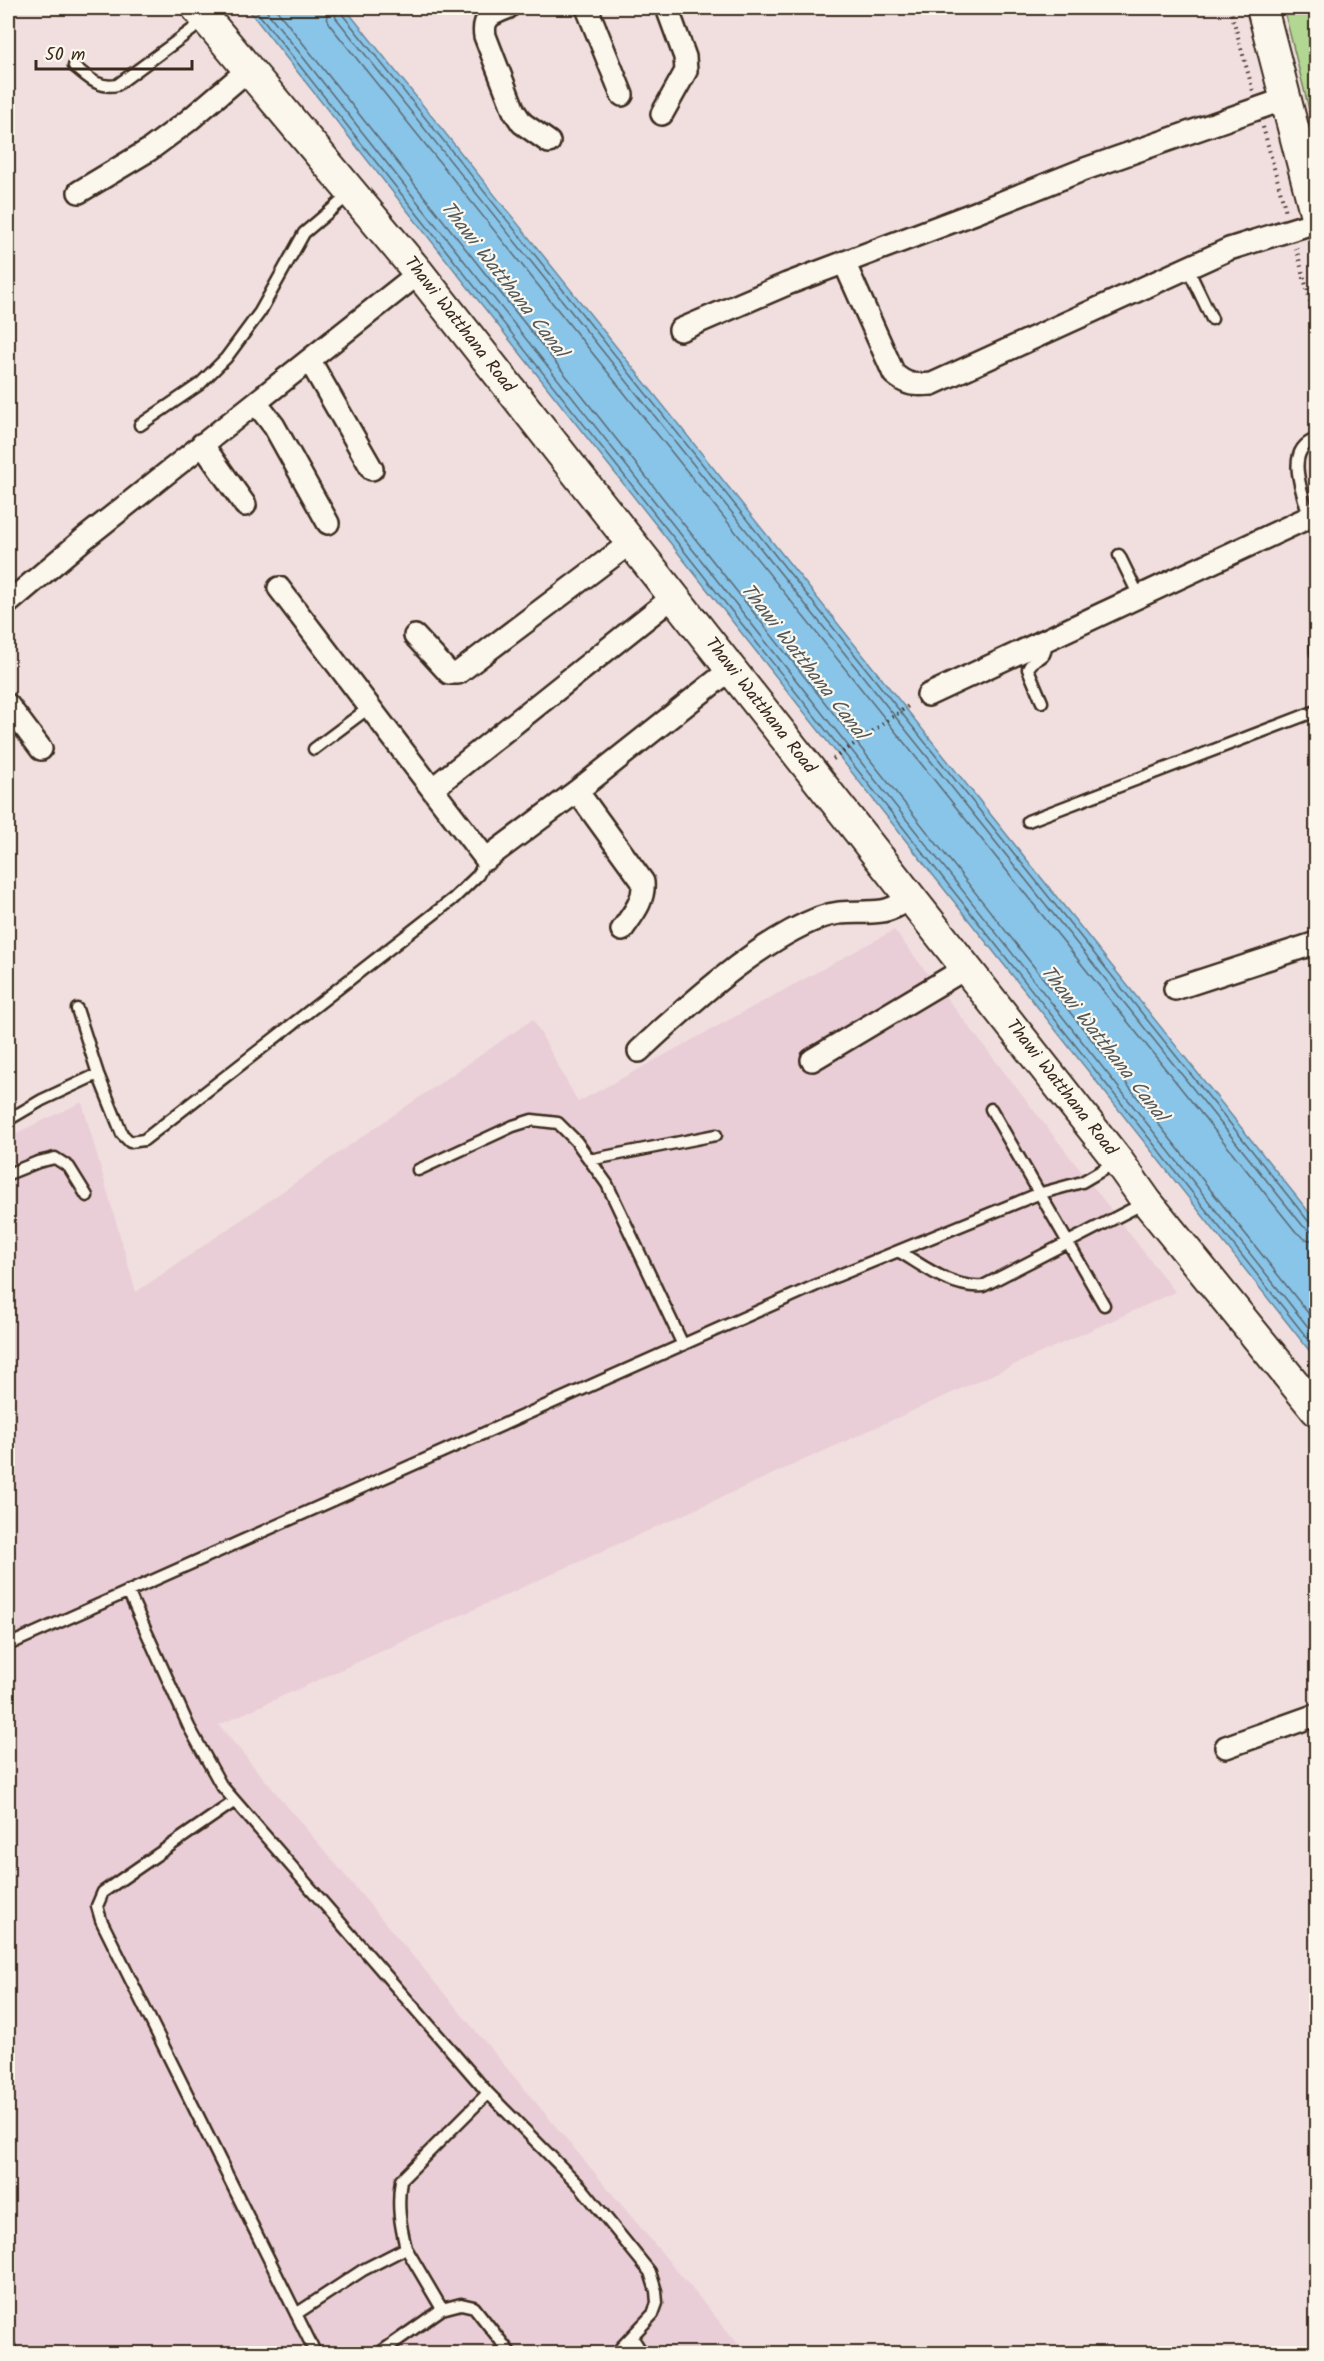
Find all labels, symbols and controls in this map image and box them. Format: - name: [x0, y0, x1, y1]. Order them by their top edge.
- scale bar: [36, 33, 192, 71]
- text: 50 m: [45, 41, 85, 70]
- water label: Thawi Watthana Canal: [431, 195, 577, 369]
- street label: Thawi Watthana Road: [396, 250, 523, 401]
- water label: Thawi Watthana Canal: [731, 577, 877, 751]
- street label: Thawi Watthana Road: [697, 631, 824, 782]
- water label: Thawi Watthana Canal: [1031, 959, 1177, 1133]
- street label: Thawi Watthana Road: [998, 1013, 1125, 1164]

